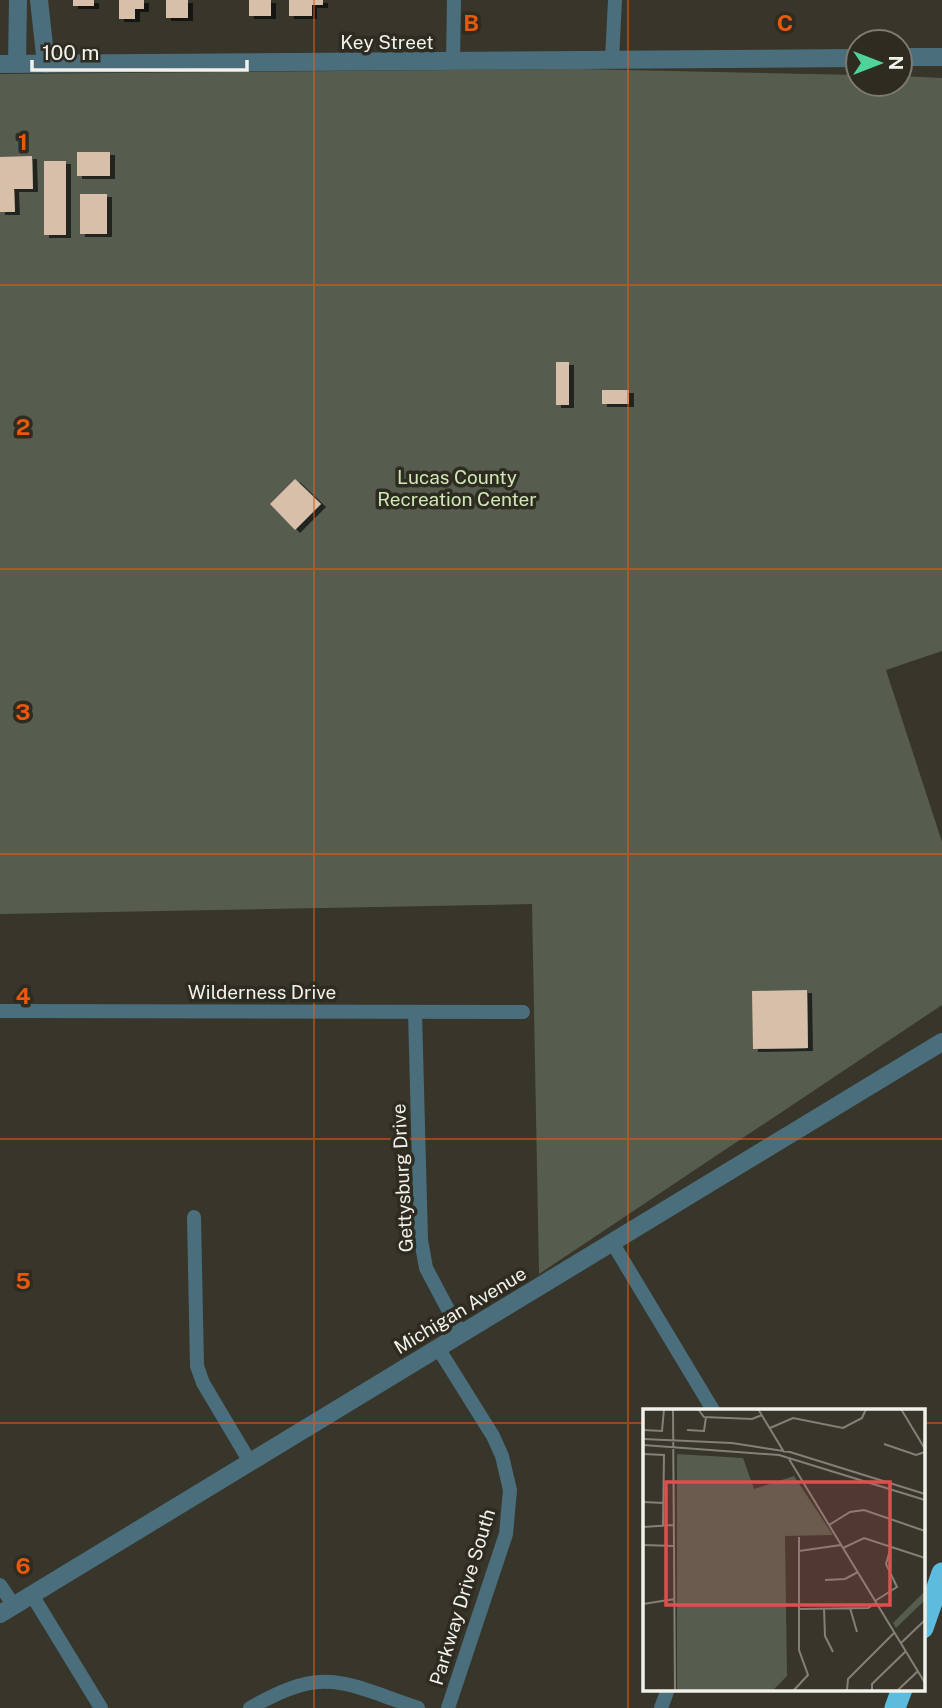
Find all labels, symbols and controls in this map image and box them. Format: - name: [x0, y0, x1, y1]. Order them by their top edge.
- text: B: [463, 9, 479, 36]
- text: C: [777, 9, 793, 36]
- scale bar: [32, 28, 247, 72]
- north arrow: [844, 28, 914, 98]
- street label: Key Street: [340, 31, 434, 53]
- text: 100 m: [42, 40, 99, 65]
- text: N: [885, 56, 907, 70]
- text: 1: [18, 128, 28, 155]
- text: 2: [16, 413, 30, 440]
- park label: Lucas County Recreation Center: [377, 466, 537, 510]
- text: 3: [15, 698, 31, 725]
- street label: Wilderness Drive: [188, 981, 336, 1003]
- text: 4: [15, 982, 31, 1009]
- street label: Gettysburg Drive: [387, 1103, 417, 1253]
- street label: Michigan Avenue: [390, 1262, 530, 1358]
- text: 5: [15, 1267, 31, 1294]
- inset map: [643, 1409, 925, 1690]
- street label: Parkway Drive South: [425, 1506, 499, 1688]
- text: 6: [15, 1552, 31, 1579]

